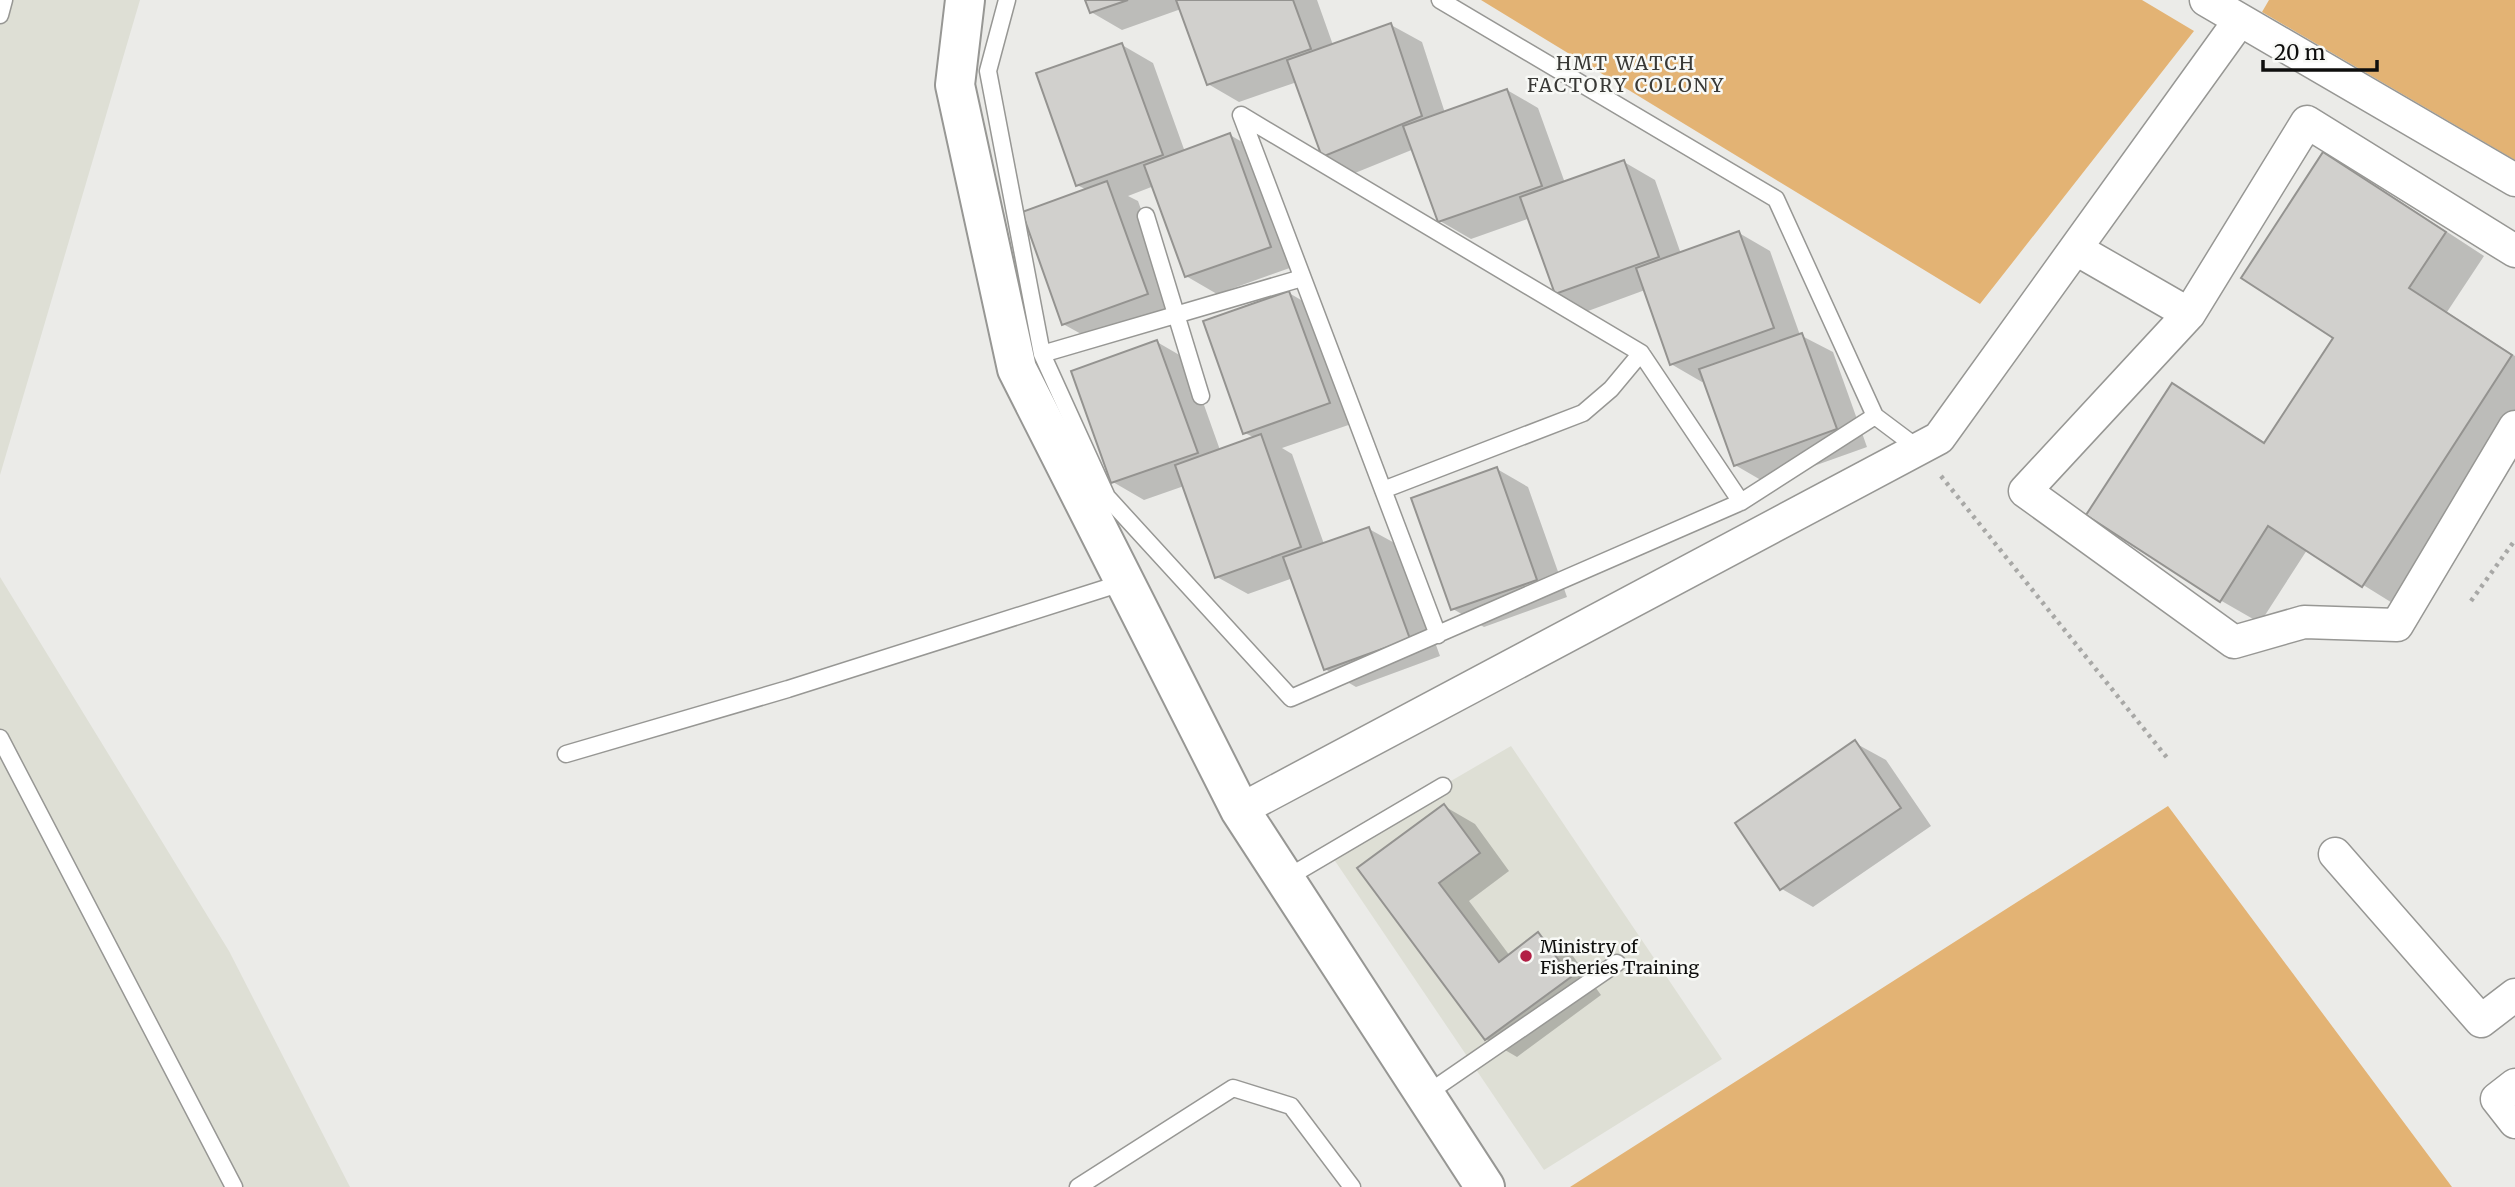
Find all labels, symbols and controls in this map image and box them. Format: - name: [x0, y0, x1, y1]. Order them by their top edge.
- scale bar: [2263, 28, 2377, 72]
- text: 20 m: [2274, 39, 2326, 66]
- district label: HMT WATCH FACTORY COLONY: [1527, 51, 1725, 97]
- place label: Ministry of Fisheries Training: [1540, 935, 1699, 979]
- marker: Ministry of Fisheries Training: [1518, 948, 1534, 964]

